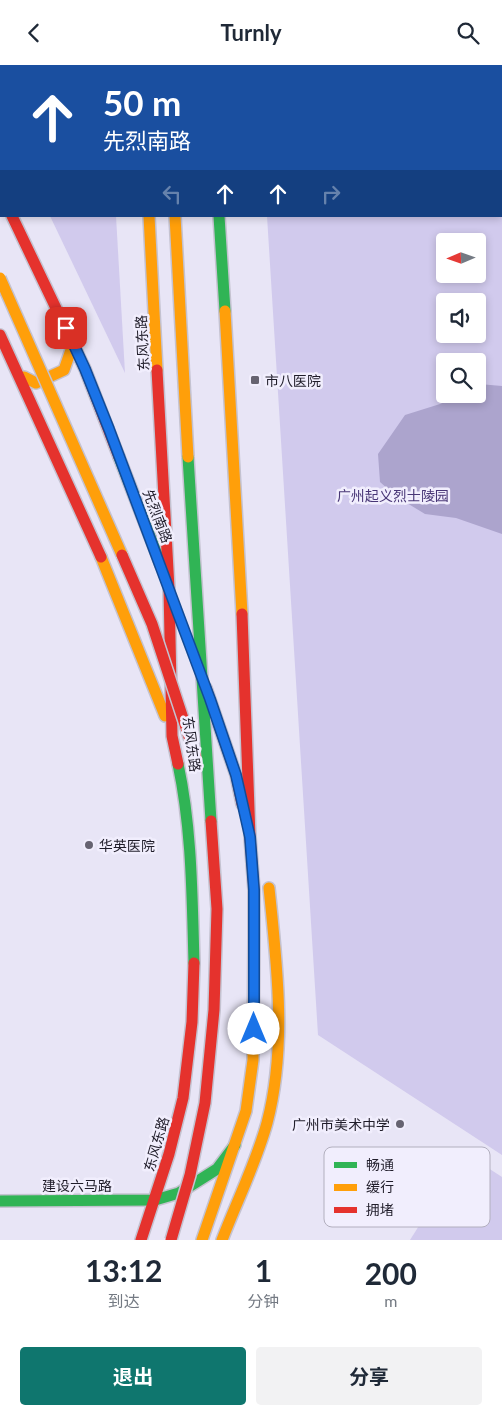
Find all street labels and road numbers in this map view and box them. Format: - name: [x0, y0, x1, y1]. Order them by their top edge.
- street label: 东风东路: [132, 315, 152, 371]
- street label: 先烈南路: [140, 487, 176, 545]
- street label: 东风东路: [180, 715, 204, 773]
- street label: 东风东路: [140, 1115, 172, 1173]
- street label: 建设六马路: [42, 1177, 112, 1194]

